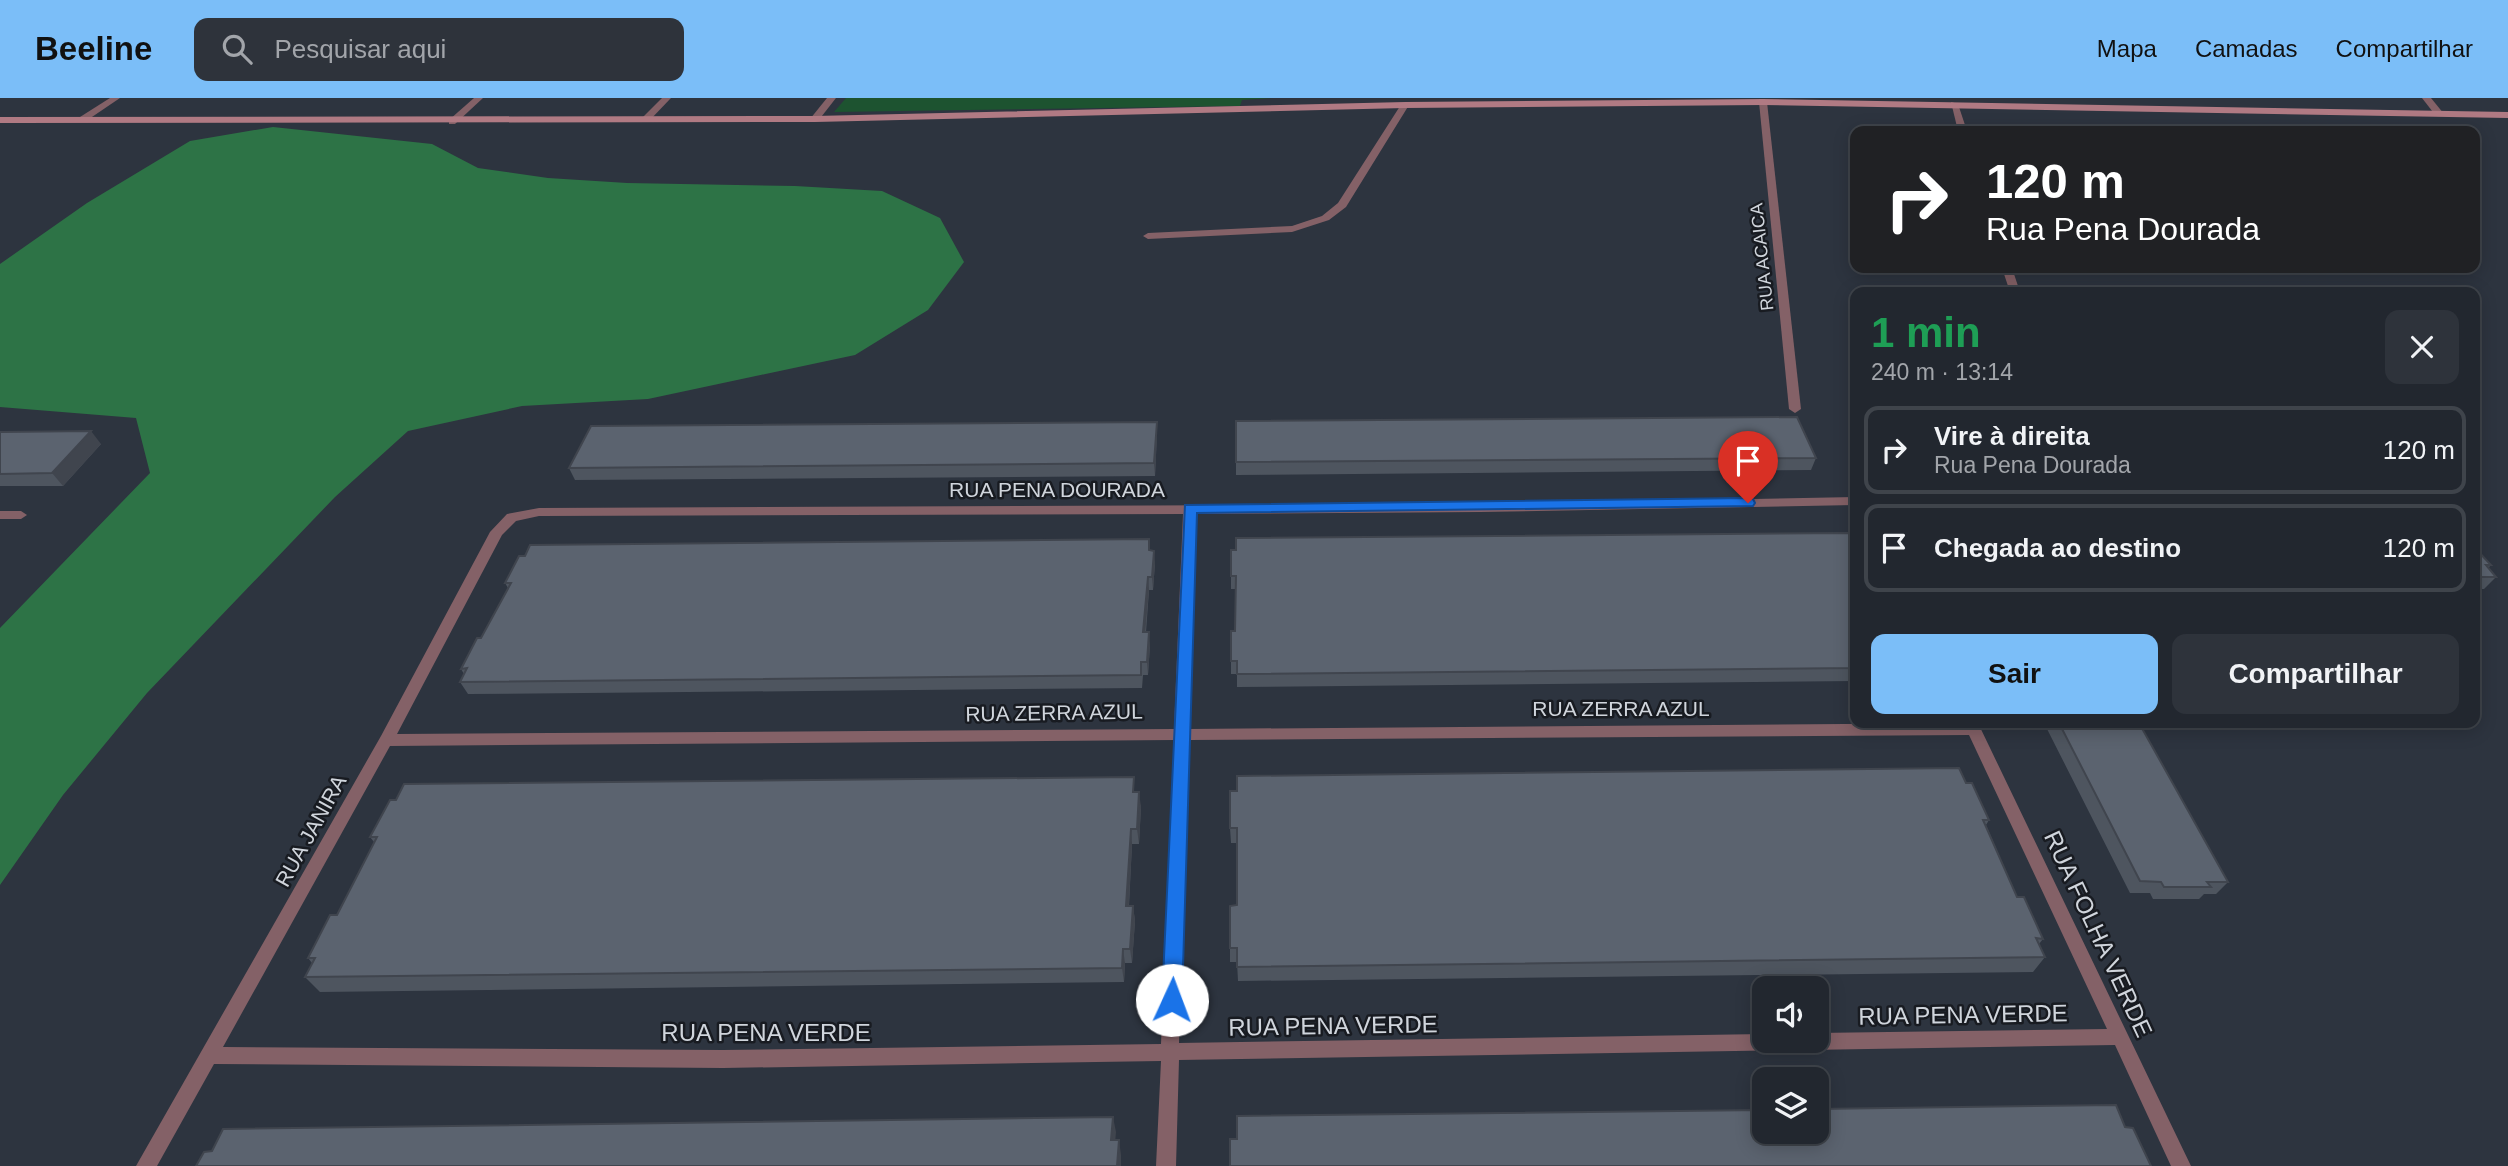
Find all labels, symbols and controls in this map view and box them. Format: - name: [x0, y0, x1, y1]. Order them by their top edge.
- search box: [194, 18, 684, 81]
- text: Beeline: [35, 30, 152, 67]
- icon: search: [218, 30, 256, 68]
- text: Pesquisar aqui: [274, 34, 446, 64]
- text: Mapa: [2097, 35, 2157, 62]
- text: Camadas: [2195, 35, 2298, 62]
- text: Compartilhar: [2336, 35, 2473, 62]
- icon: right: [1871, 154, 1962, 245]
- text: 120 m: [1986, 154, 2125, 208]
- street label: RUA ACAICA: [1746, 202, 1778, 312]
- text: Rua Pena Dourada: [1986, 211, 2260, 247]
- text: 1 min: [1871, 309, 1981, 356]
- button: close: [2385, 310, 2459, 384]
- text: 240 m · 13:14: [1871, 359, 2013, 385]
- text: Vire à direita: [1934, 421, 2090, 451]
- pin: [1718, 431, 1778, 503]
- icon: right: [1875, 431, 1913, 469]
- text: 120 m: [2383, 435, 2455, 465]
- icon: arrive: [1729, 442, 1767, 480]
- text: Rua Pena Dourada: [1934, 452, 2131, 478]
- street label: RUA PENA DOURADA: [949, 478, 1165, 501]
- icon: arrive: [1875, 529, 1913, 567]
- text: Chegada ao destino: [1934, 533, 2181, 563]
- text: 120 m: [2383, 533, 2455, 563]
- button: Sair: [1871, 634, 2158, 714]
- button: Compartilhar: [2172, 634, 2459, 714]
- street label: RUA ZERRA AZUL: [1532, 697, 1710, 720]
- street label: RUA ZERRA AZUL: [965, 699, 1143, 726]
- street label: RUA JANIRA: [271, 771, 351, 890]
- street label: RUA FOLHA VERDE: [2039, 827, 2158, 1041]
- position arrow: [1135, 963, 1209, 1037]
- map controls: [1752, 976, 1829, 1144]
- button: sound: [1752, 976, 1829, 1053]
- street label: RUA PENA VERDE: [1858, 999, 2068, 1030]
- street label: RUA PENA VERDE: [1228, 1010, 1438, 1041]
- street label: RUA PENA VERDE: [661, 1019, 871, 1046]
- button: layers: [1752, 1067, 1829, 1144]

